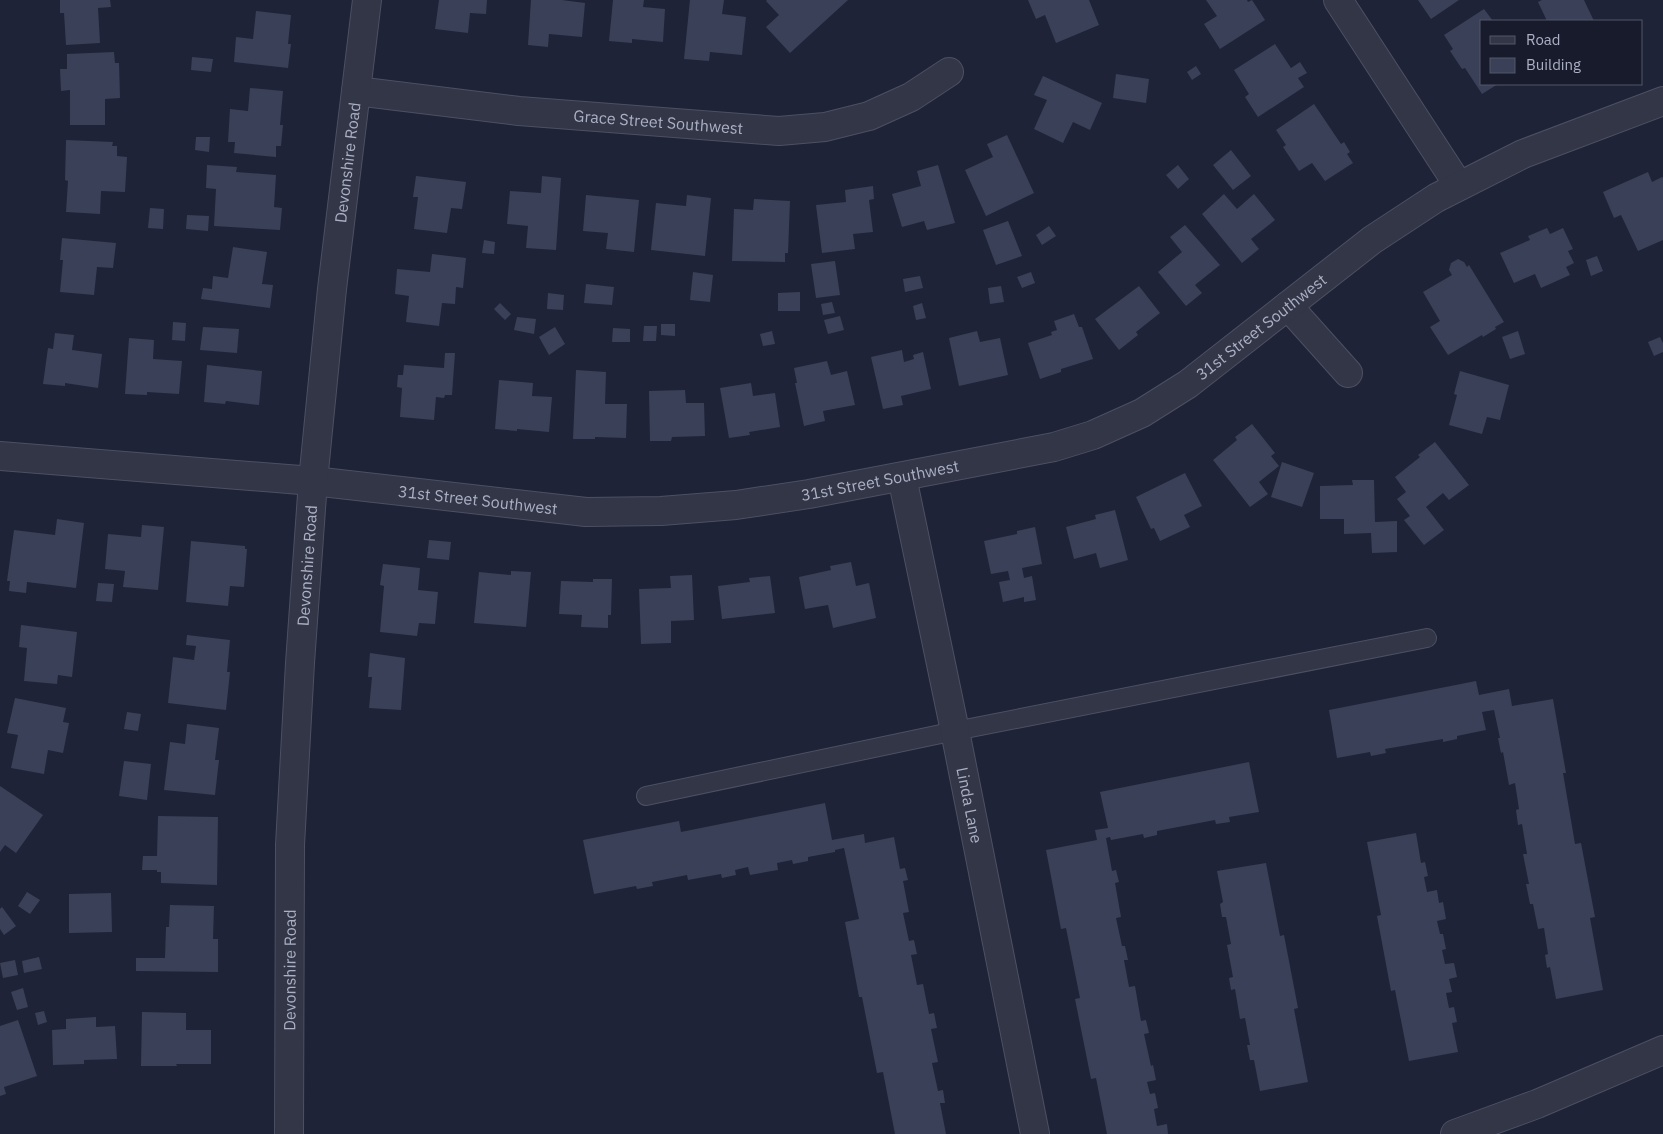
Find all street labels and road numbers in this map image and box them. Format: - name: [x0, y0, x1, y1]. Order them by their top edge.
- street label: Devonshire Road: [330, 101, 365, 224]
- street label: Grace Street Southwest: [573, 105, 744, 138]
- street label: 31st Street Southwest: [1192, 270, 1330, 384]
- street label: 31st Street Southwest: [800, 455, 961, 505]
- street label: 31st Street Southwest: [397, 481, 559, 519]
- street label: Devonshire Road: [293, 504, 321, 627]
- street label: Linda Lane: [952, 765, 987, 845]
- street label: Devonshire Road: [279, 909, 300, 1031]

